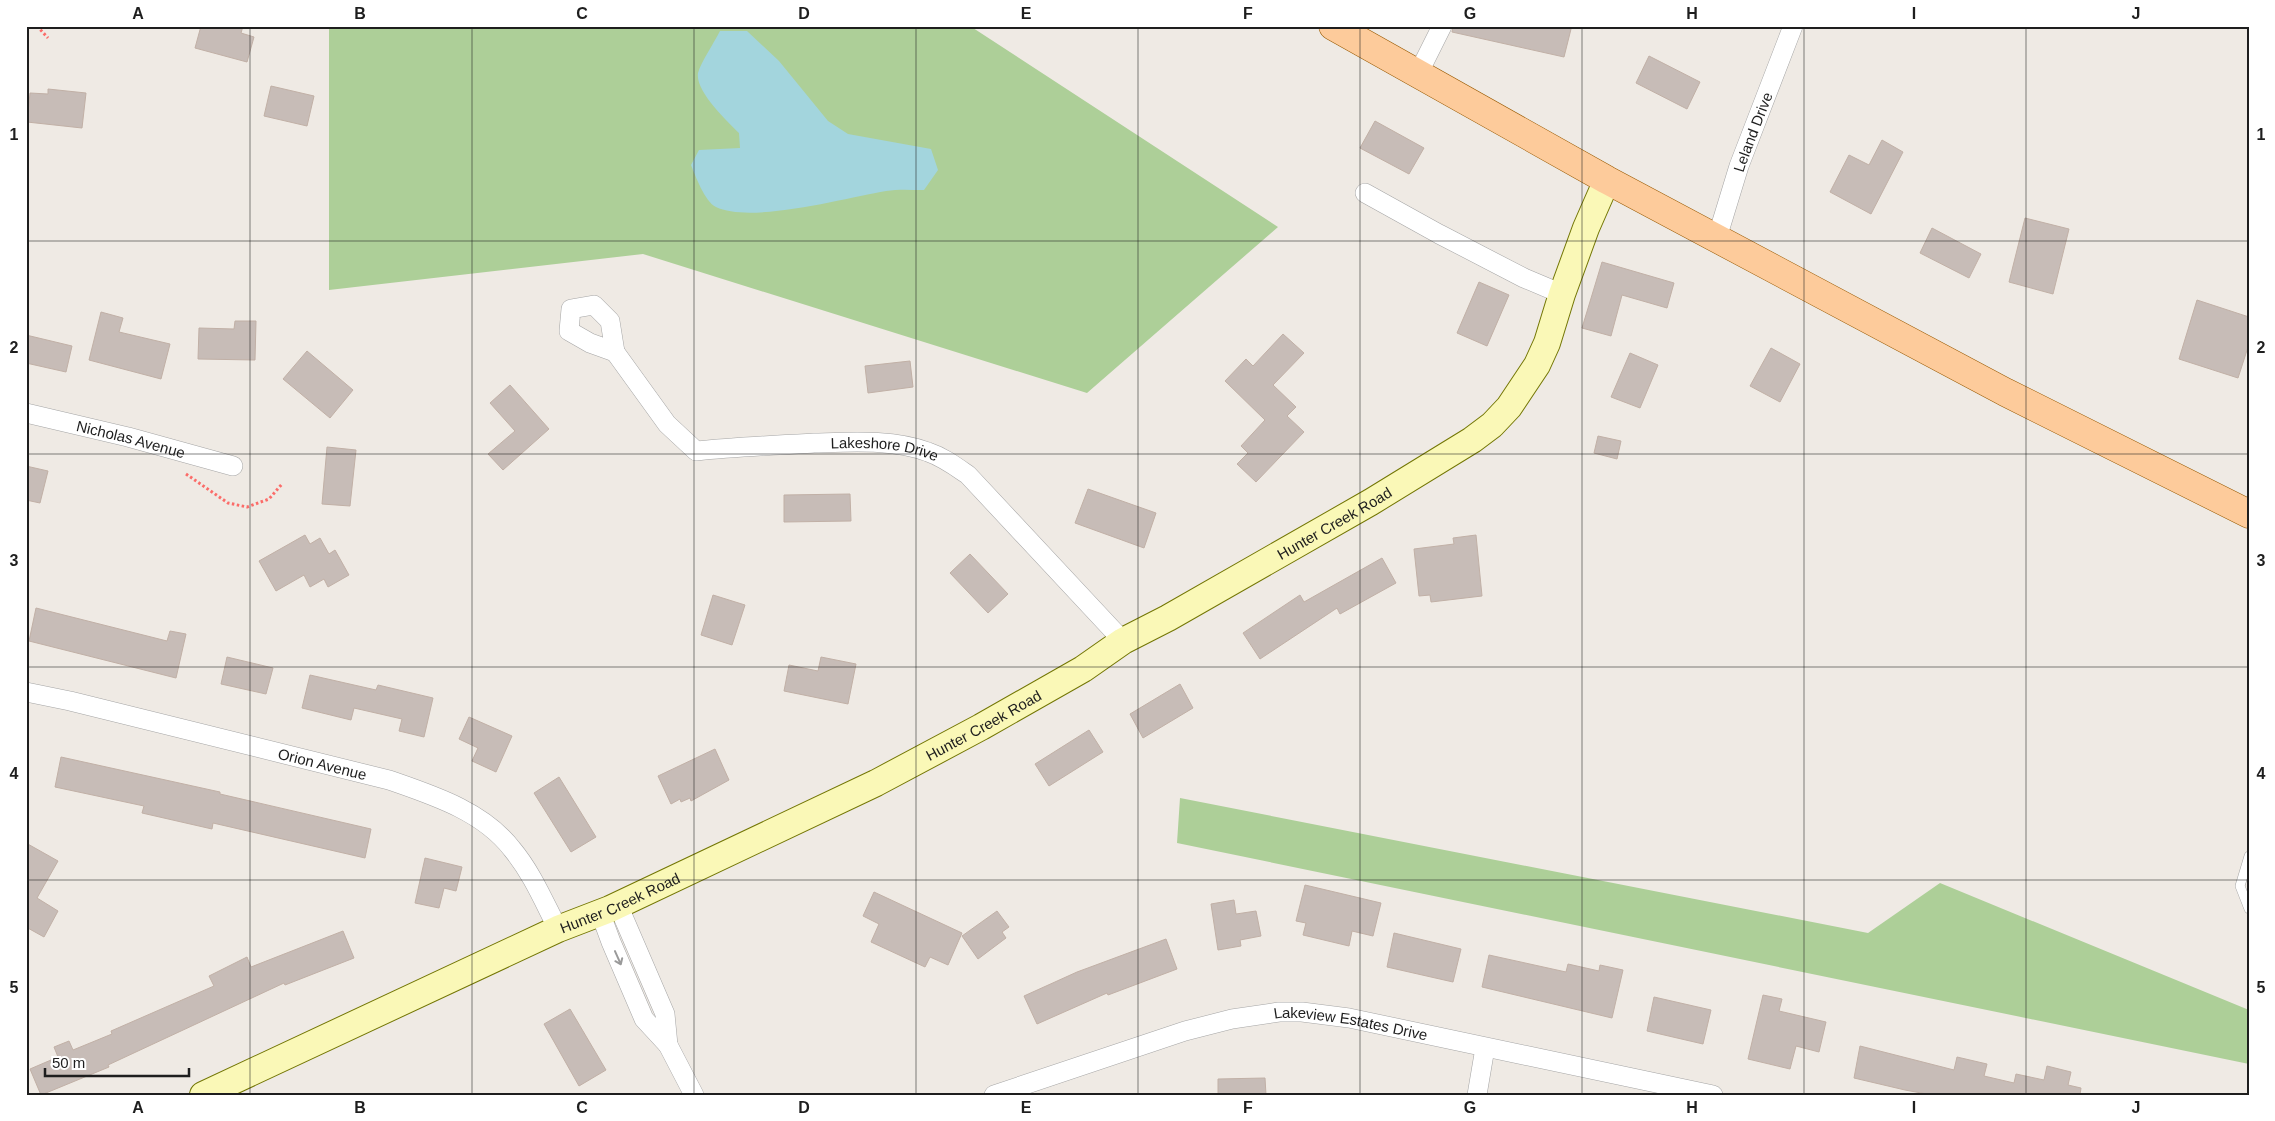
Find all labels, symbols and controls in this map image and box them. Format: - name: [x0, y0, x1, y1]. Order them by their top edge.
- text: A: [132, 5, 144, 22]
- text: B: [354, 5, 366, 22]
- text: C: [576, 5, 588, 22]
- text: D: [798, 5, 810, 22]
- text: E: [1021, 5, 1032, 22]
- text: F: [1243, 5, 1253, 22]
- text: G: [1464, 5, 1476, 22]
- text: H: [1686, 5, 1698, 22]
- text: I: [1912, 5, 1916, 22]
- text: J: [2132, 5, 2140, 22]
- street label: Leland Drive: [1729, 89, 1775, 174]
- text: 1: [10, 126, 19, 143]
- text: 1: [2257, 126, 2266, 143]
- text: 2: [10, 339, 19, 356]
- text: 2: [2257, 339, 2266, 356]
- street label: Nicholas Avenue: [75, 417, 187, 461]
- street label: Lakeshore Drive: [830, 433, 941, 464]
- street label: Hunter Creek Road: [1274, 483, 1394, 563]
- text: 3: [10, 552, 19, 569]
- text: 3: [2257, 552, 2266, 569]
- street label: Hunter Creek Road: [923, 686, 1044, 763]
- street label: Orion Avenue: [276, 744, 369, 783]
- text: 4: [10, 765, 19, 782]
- text: 4: [2257, 765, 2266, 782]
- street label: Hunter Creek Road: [557, 869, 682, 936]
- one-way arrow: [613, 950, 623, 965]
- text: 5: [10, 979, 19, 996]
- text: 5: [2257, 979, 2266, 996]
- street label: Lakeview Estates Drive: [1272, 1003, 1429, 1043]
- scale bar: [45, 1046, 189, 1078]
- text: 50 m: [52, 1054, 85, 1071]
- text: A: [132, 1099, 144, 1116]
- text: B: [354, 1099, 366, 1116]
- text: C: [576, 1099, 588, 1116]
- text: D: [798, 1099, 810, 1116]
- text: E: [1021, 1099, 1032, 1116]
- text: F: [1243, 1099, 1253, 1116]
- text: G: [1464, 1099, 1476, 1116]
- text: H: [1686, 1099, 1698, 1116]
- text: I: [1912, 1099, 1916, 1116]
- text: J: [2132, 1099, 2140, 1116]

